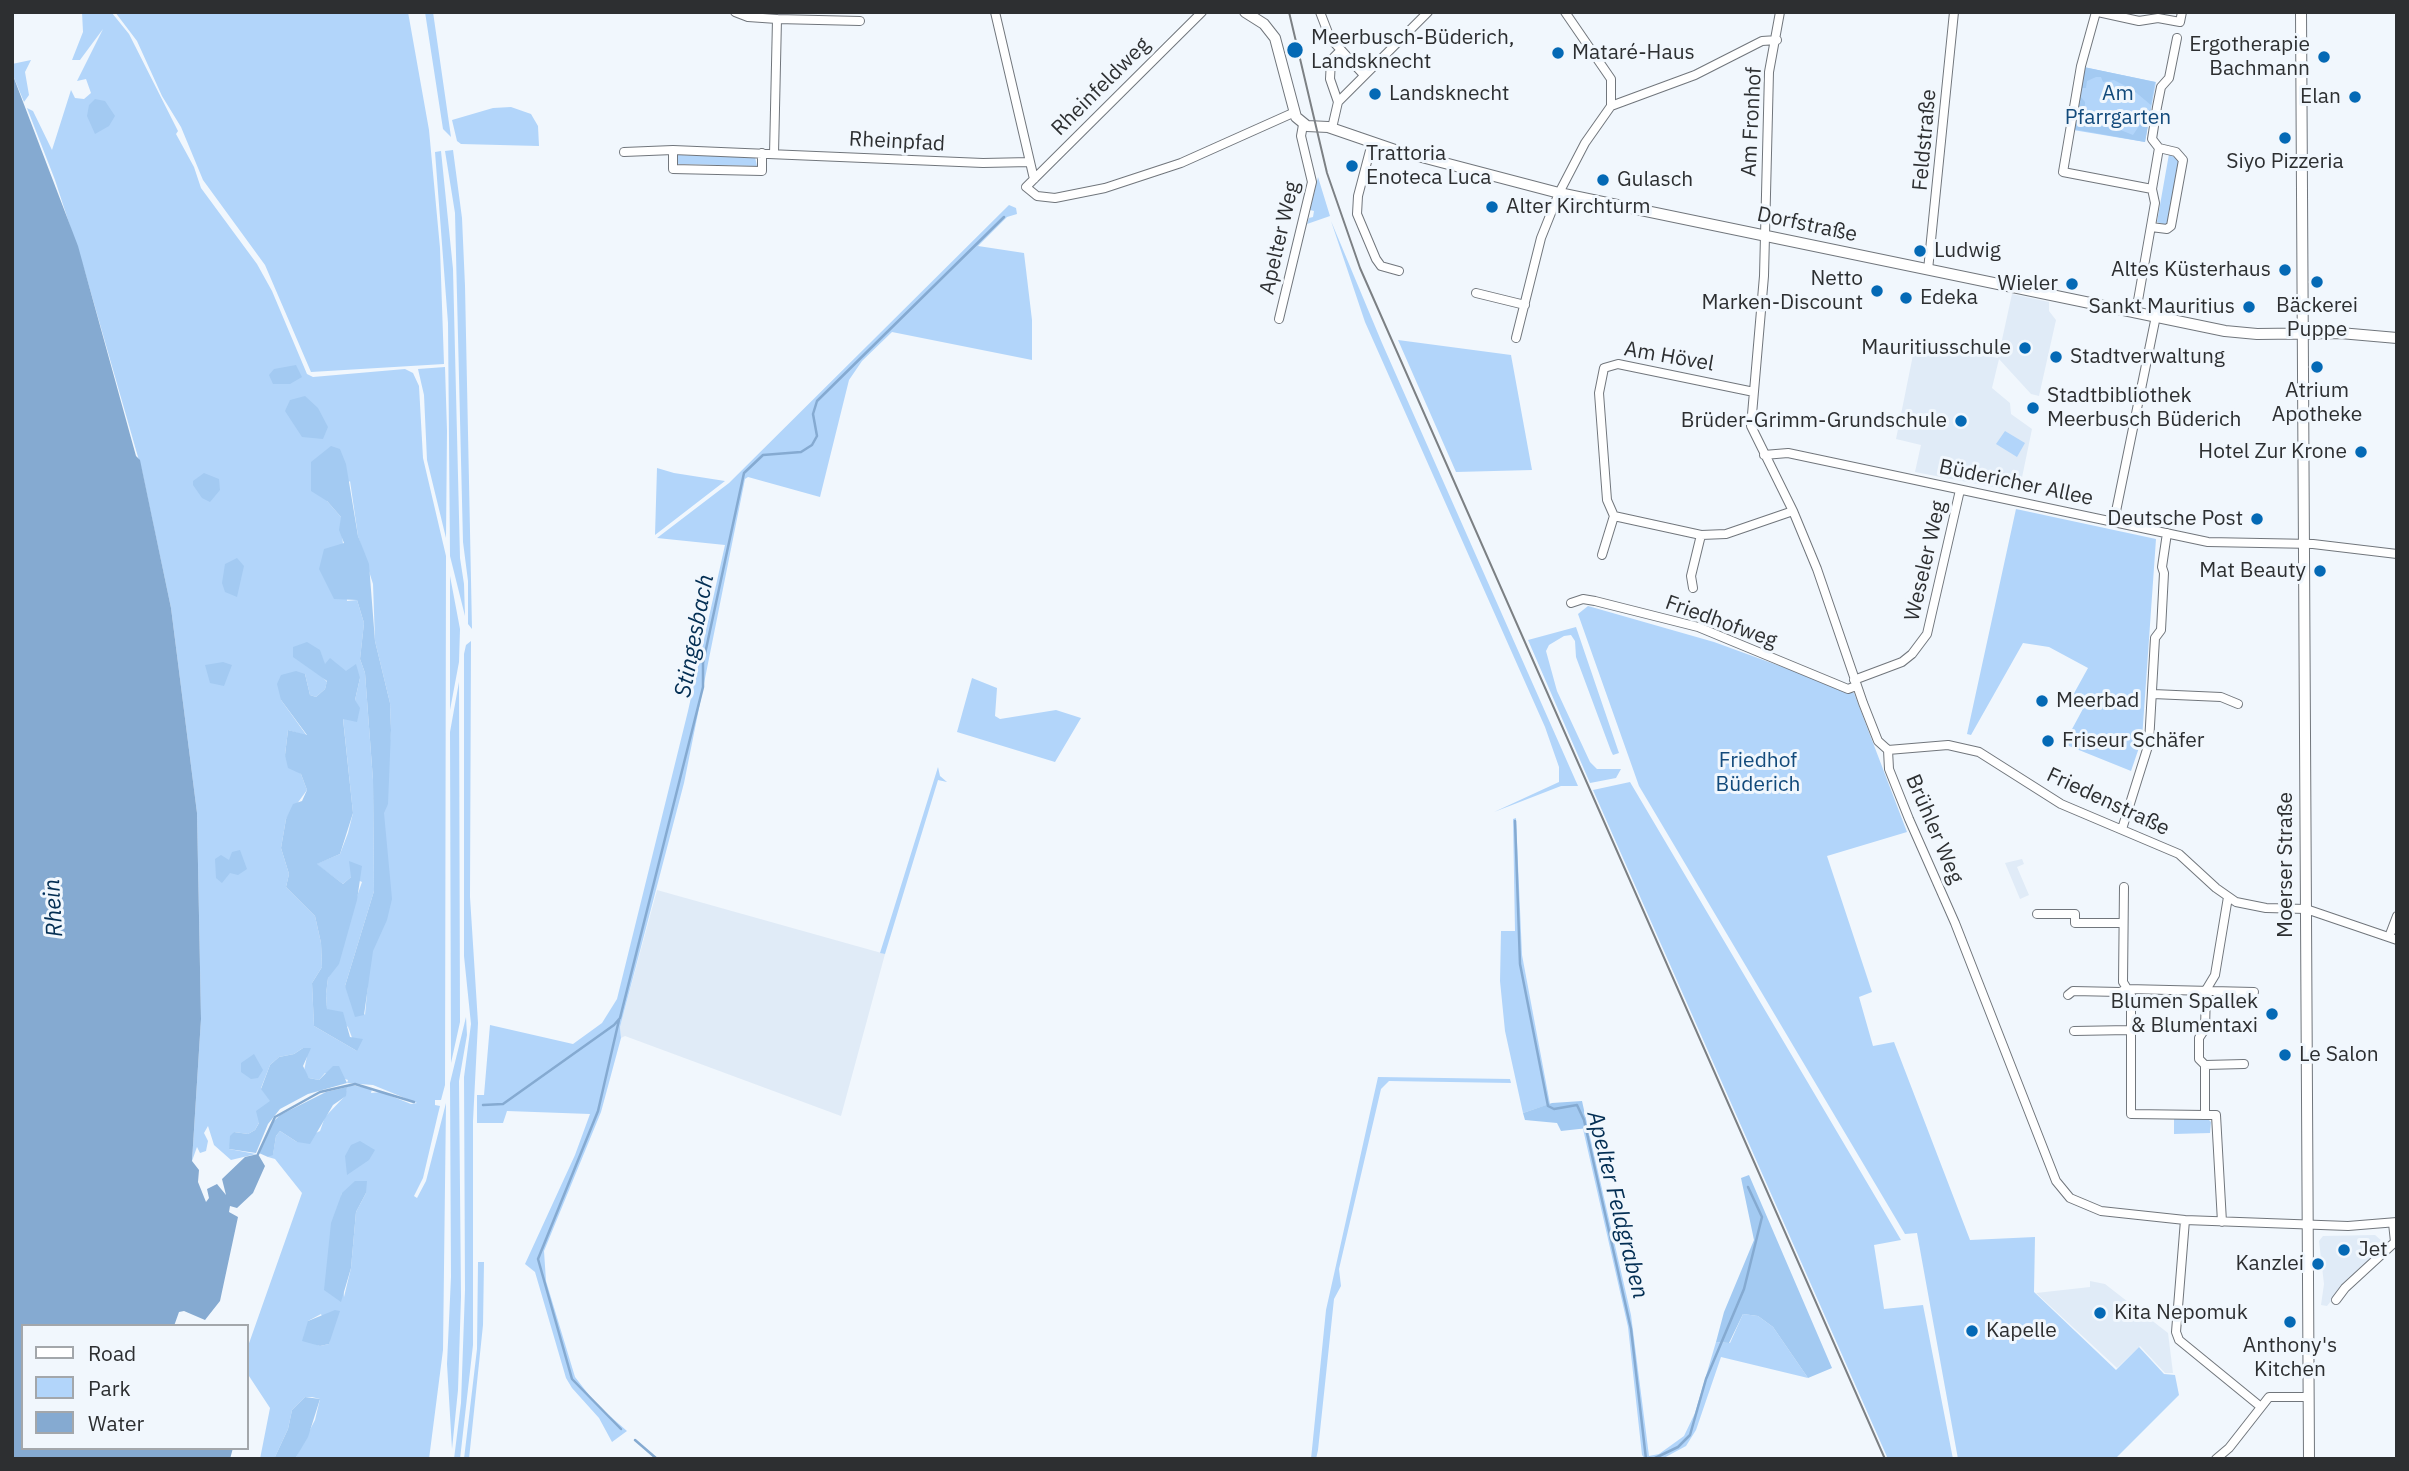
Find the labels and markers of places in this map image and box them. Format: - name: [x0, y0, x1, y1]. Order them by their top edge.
- place label: Meerbusch-Büderich, Landsknecht: [1311, 25, 1515, 75]
- place label: Ergotherapie Bachmann: [2189, 32, 2310, 82]
- marker: Meerbusch-Büderich, Landsknecht: [1285, 40, 1305, 60]
- place label: Mataré-Haus: [1572, 40, 1695, 66]
- marker: Mataré-Haus: [1550, 45, 1566, 61]
- marker: Ergotherapie Bachmann: [2316, 49, 2332, 65]
- place label: Landsknecht: [1389, 81, 1509, 107]
- place label: Elan: [2300, 84, 2341, 110]
- marker: Landsknecht: [1367, 86, 1383, 102]
- marker: Elan: [2347, 89, 2363, 105]
- marker: Siyo Pizzeria: [2277, 130, 2293, 146]
- place label: Trattoria Enoteca Luca: [1366, 141, 1491, 191]
- place label: Siyo Pizzeria: [2226, 149, 2344, 175]
- marker: Trattoria Enoteca Luca: [1344, 158, 1360, 174]
- place label: Gulasch: [1617, 167, 1693, 193]
- marker: Gulasch: [1595, 172, 1611, 188]
- place label: Alter Kirchturm: [1506, 194, 1651, 220]
- marker: Alter Kirchturm: [1484, 199, 1500, 215]
- place label: Ludwig: [1934, 238, 2001, 264]
- marker: Ludwig: [1912, 243, 1928, 259]
- place label: Altes Küsterhaus: [2111, 257, 2271, 283]
- marker: Altes Küsterhaus: [2277, 262, 2293, 278]
- place label: Netto Marken-Discount: [1701, 266, 1863, 316]
- place label: Wieler: [1998, 271, 2058, 297]
- marker: Bäckerei Puppe: [2309, 274, 2325, 290]
- marker: Wieler: [2064, 276, 2080, 292]
- marker: Netto Marken-Discount: [1869, 283, 1885, 299]
- place label: Edeka: [1920, 285, 1978, 311]
- marker: Edeka: [1898, 290, 1914, 306]
- place label: Bäckerei Puppe: [2276, 293, 2358, 343]
- place label: Sankt Mauritius: [2089, 294, 2235, 320]
- marker: Sankt Mauritius: [2241, 299, 2257, 315]
- place label: Mauritiusschule: [1861, 335, 2011, 361]
- marker: Mauritiusschule: [2017, 340, 2033, 356]
- place label: Stadtverwaltung: [2070, 344, 2225, 370]
- marker: Stadtverwaltung: [2048, 349, 2064, 365]
- marker: Atrium Apotheke: [2309, 359, 2325, 375]
- place label: Atrium Apotheke: [2272, 378, 2362, 428]
- place label: Stadtbibliothek Meerbusch Büderich: [2047, 383, 2241, 433]
- marker: Stadtbibliothek Meerbusch Büderich: [2025, 400, 2041, 416]
- place label: Brüder-Grimm-Grundschule: [1681, 408, 1947, 434]
- marker: Brüder-Grimm-Grundschule: [1953, 413, 1969, 429]
- place label: Hotel Zur Krone: [2198, 439, 2347, 465]
- marker: Hotel Zur Krone: [2353, 444, 2369, 460]
- place label: Deutsche Post: [2107, 506, 2243, 532]
- marker: Deutsche Post: [2249, 511, 2265, 527]
- place label: Mat Beauty: [2199, 558, 2306, 584]
- marker: Mat Beauty: [2312, 563, 2328, 579]
- place label: Meerbad: [2056, 688, 2139, 714]
- marker: Meerbad: [2034, 693, 2050, 709]
- place label: Friseur Schäfer: [2062, 728, 2204, 754]
- marker: Friseur Schäfer: [2040, 733, 2056, 749]
- place label: Blumen Spallek & Blumentaxi: [2110, 989, 2258, 1039]
- marker: Blumen Spallek & Blumentaxi: [2264, 1006, 2280, 1022]
- place label: Le Salon: [2299, 1042, 2379, 1068]
- marker: Le Salon: [2277, 1047, 2293, 1063]
- place label: Jet: [2358, 1237, 2388, 1263]
- marker: Jet: [2336, 1242, 2352, 1258]
- place label: Kanzlei: [2236, 1251, 2304, 1277]
- marker: Kanzlei: [2310, 1256, 2326, 1272]
- place label: Kita Nepomuk: [2114, 1300, 2248, 1326]
- marker: Kita Nepomuk: [2092, 1305, 2108, 1321]
- marker: Anthony's Kitchen: [2282, 1314, 2298, 1330]
- place label: Kapelle: [1986, 1318, 2057, 1344]
- marker: Kapelle: [1964, 1323, 1980, 1339]
- place label: Anthony's Kitchen: [2243, 1333, 2337, 1383]

